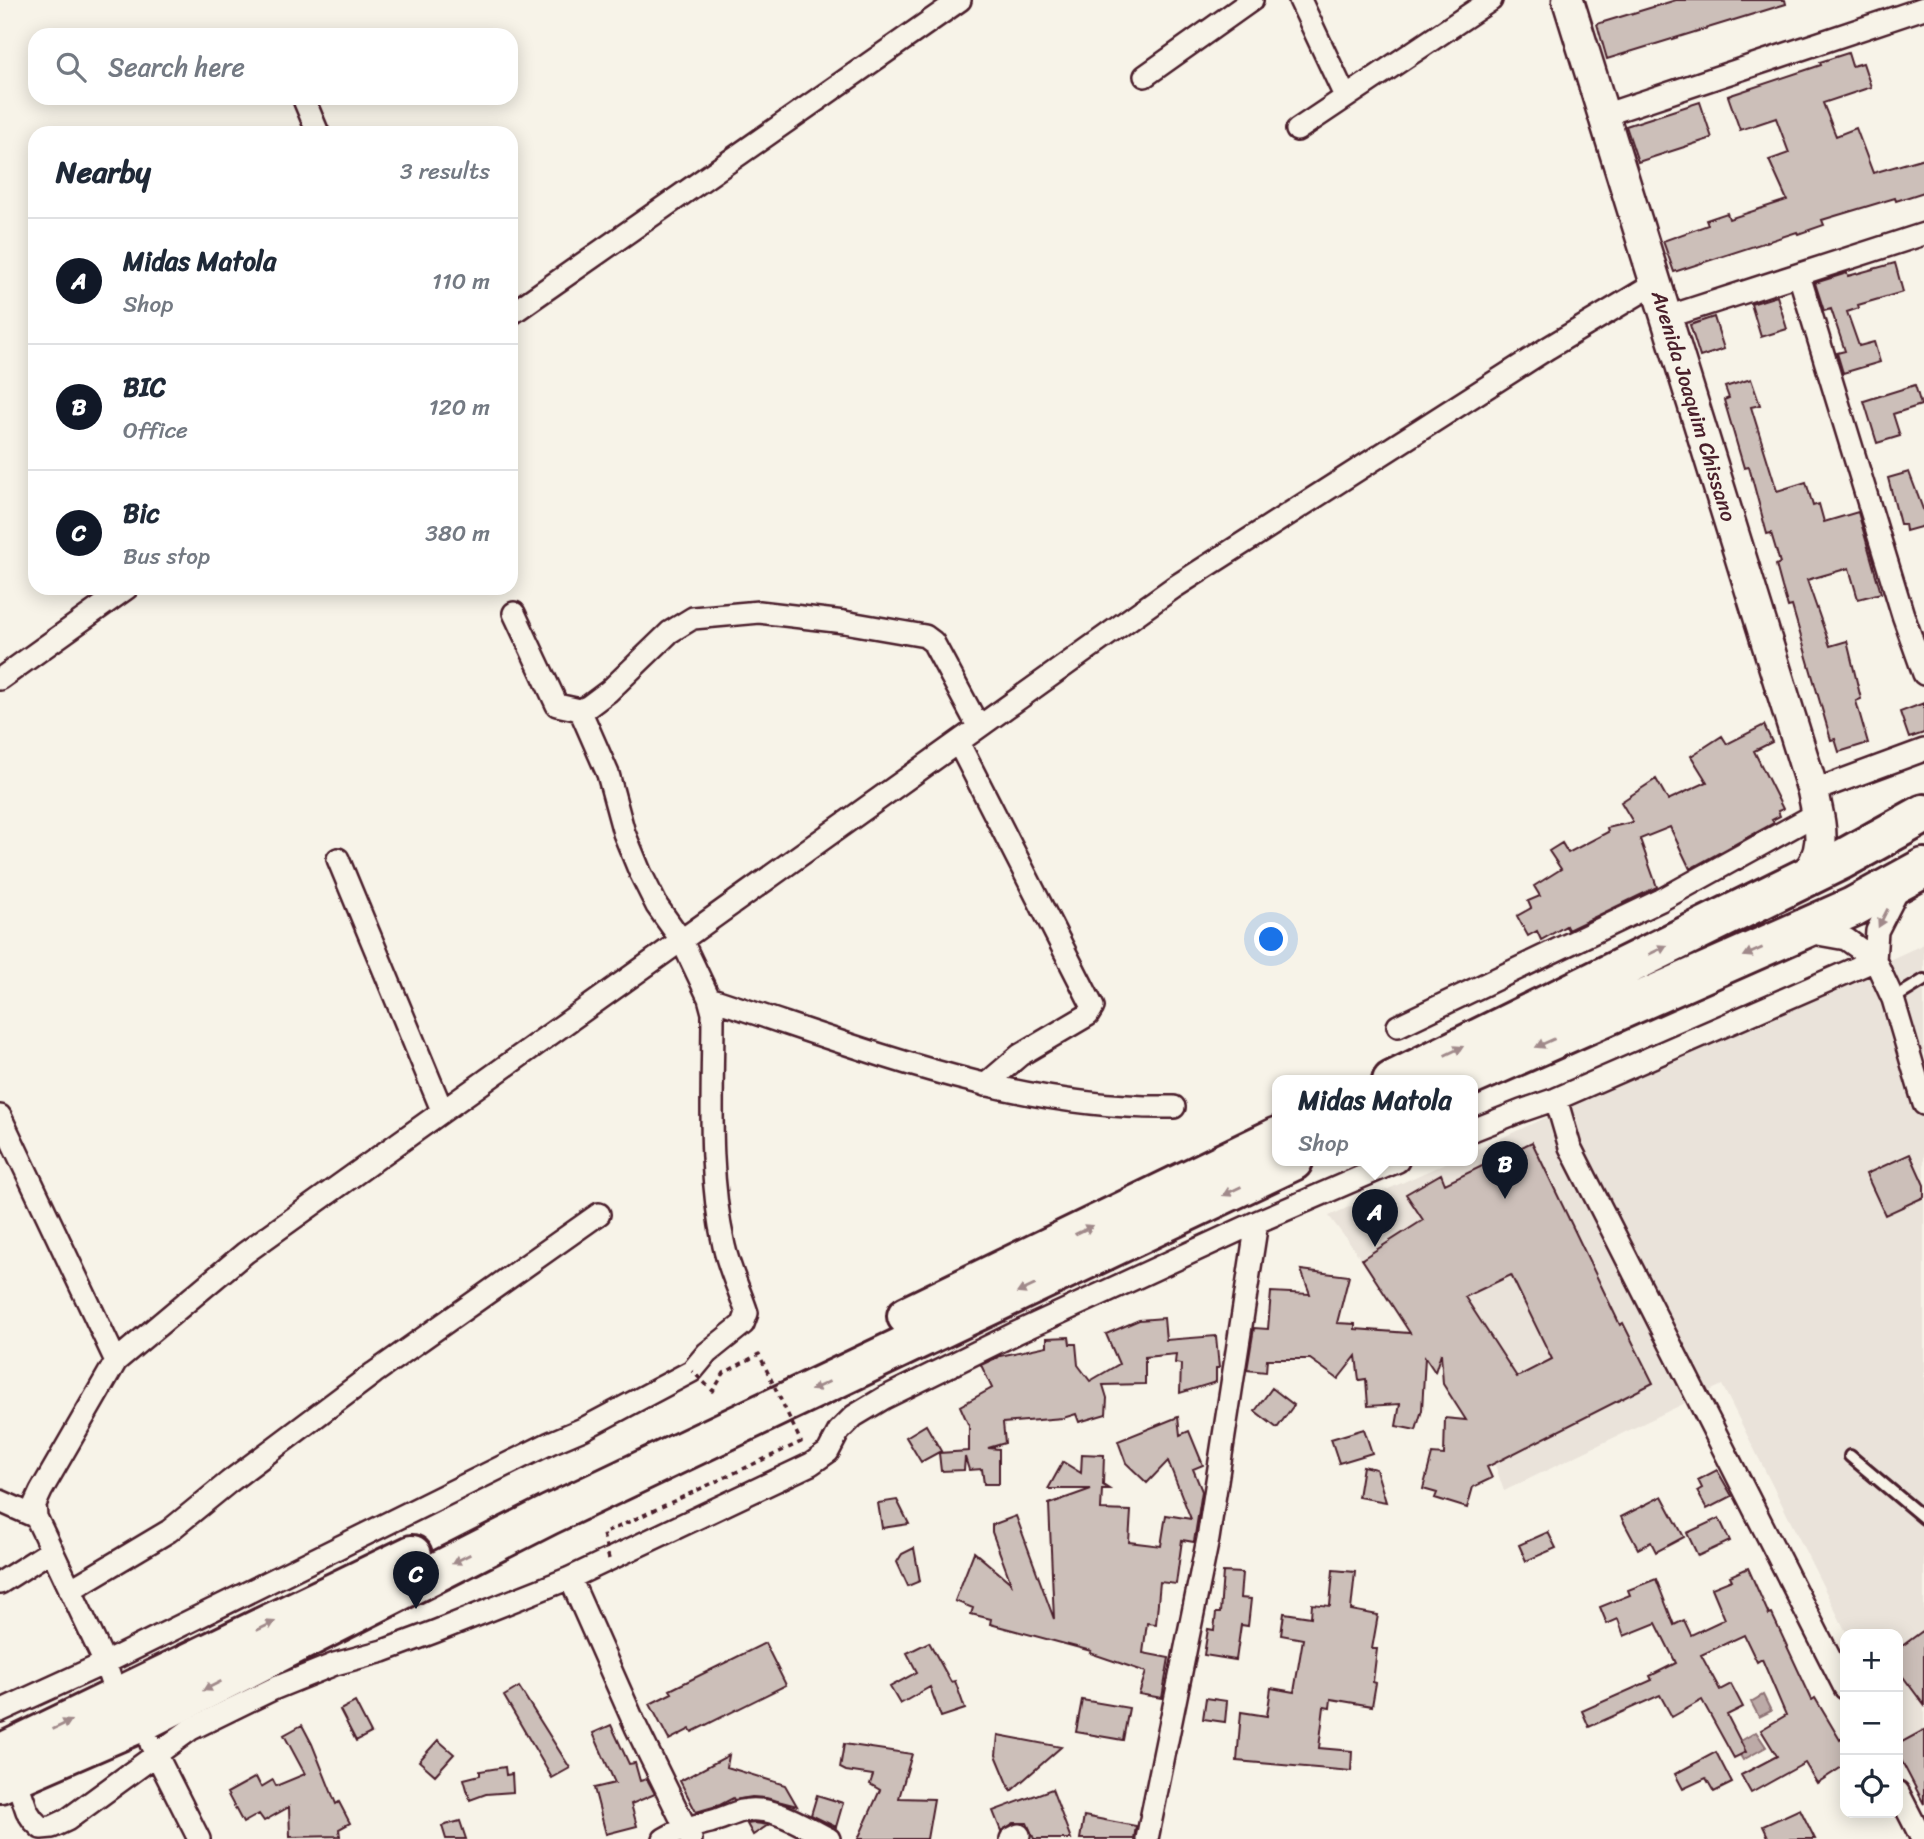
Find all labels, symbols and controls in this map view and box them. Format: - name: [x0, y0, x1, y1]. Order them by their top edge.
- search box: [28, 28, 518, 105]
- text: Search here: [108, 44, 245, 90]
- icon: search: [52, 48, 90, 86]
- text: Nearby: [56, 145, 151, 199]
- text: 3 results: [400, 151, 490, 192]
- text: Midas Matola: [123, 238, 276, 284]
- text: A: [71, 261, 87, 302]
- text: 110 m: [432, 261, 490, 302]
- text: Shop: [123, 284, 173, 325]
- street label: Avenida Joaquim Chissano: [1640, 285, 1748, 527]
- text: BIC: [123, 364, 166, 410]
- text: B: [72, 387, 86, 428]
- text: 120 m: [429, 387, 490, 428]
- text: Office: [123, 410, 188, 451]
- text: Bic: [123, 490, 160, 536]
- text: C: [72, 513, 86, 554]
- text: 380 m: [425, 513, 490, 554]
- text: Bus stop: [123, 536, 210, 577]
- one-way arrow: [1878, 908, 1889, 928]
- your location: [1254, 922, 1288, 956]
- one-way arrow: [1648, 945, 1668, 956]
- one-way arrow: [1742, 946, 1763, 957]
- one-way arrow: [1534, 1038, 1555, 1049]
- one-way arrow: [1444, 1045, 1464, 1056]
- popup: [1272, 1075, 1478, 1166]
- text: Midas Matola: [1298, 1077, 1452, 1123]
- text: Shop: [1298, 1123, 1349, 1164]
- pin: B: [1482, 1141, 1528, 1199]
- one-way arrow: [1222, 1185, 1242, 1197]
- pin: A: [1352, 1189, 1398, 1247]
- one-way arrow: [1074, 1224, 1094, 1236]
- one-way arrow: [1016, 1283, 1036, 1294]
- one-way arrow: [810, 1381, 831, 1392]
- pin: C: [393, 1551, 439, 1609]
- one-way arrow: [451, 1554, 471, 1565]
- one-way arrow: [256, 1620, 276, 1631]
- map controls: [1840, 1629, 1903, 1818]
- button: +: [1840, 1629, 1903, 1692]
- one-way arrow: [201, 1680, 221, 1692]
- button: −: [1840, 1692, 1903, 1755]
- one-way arrow: [51, 1719, 72, 1730]
- button: locate: [1840, 1755, 1903, 1818]

